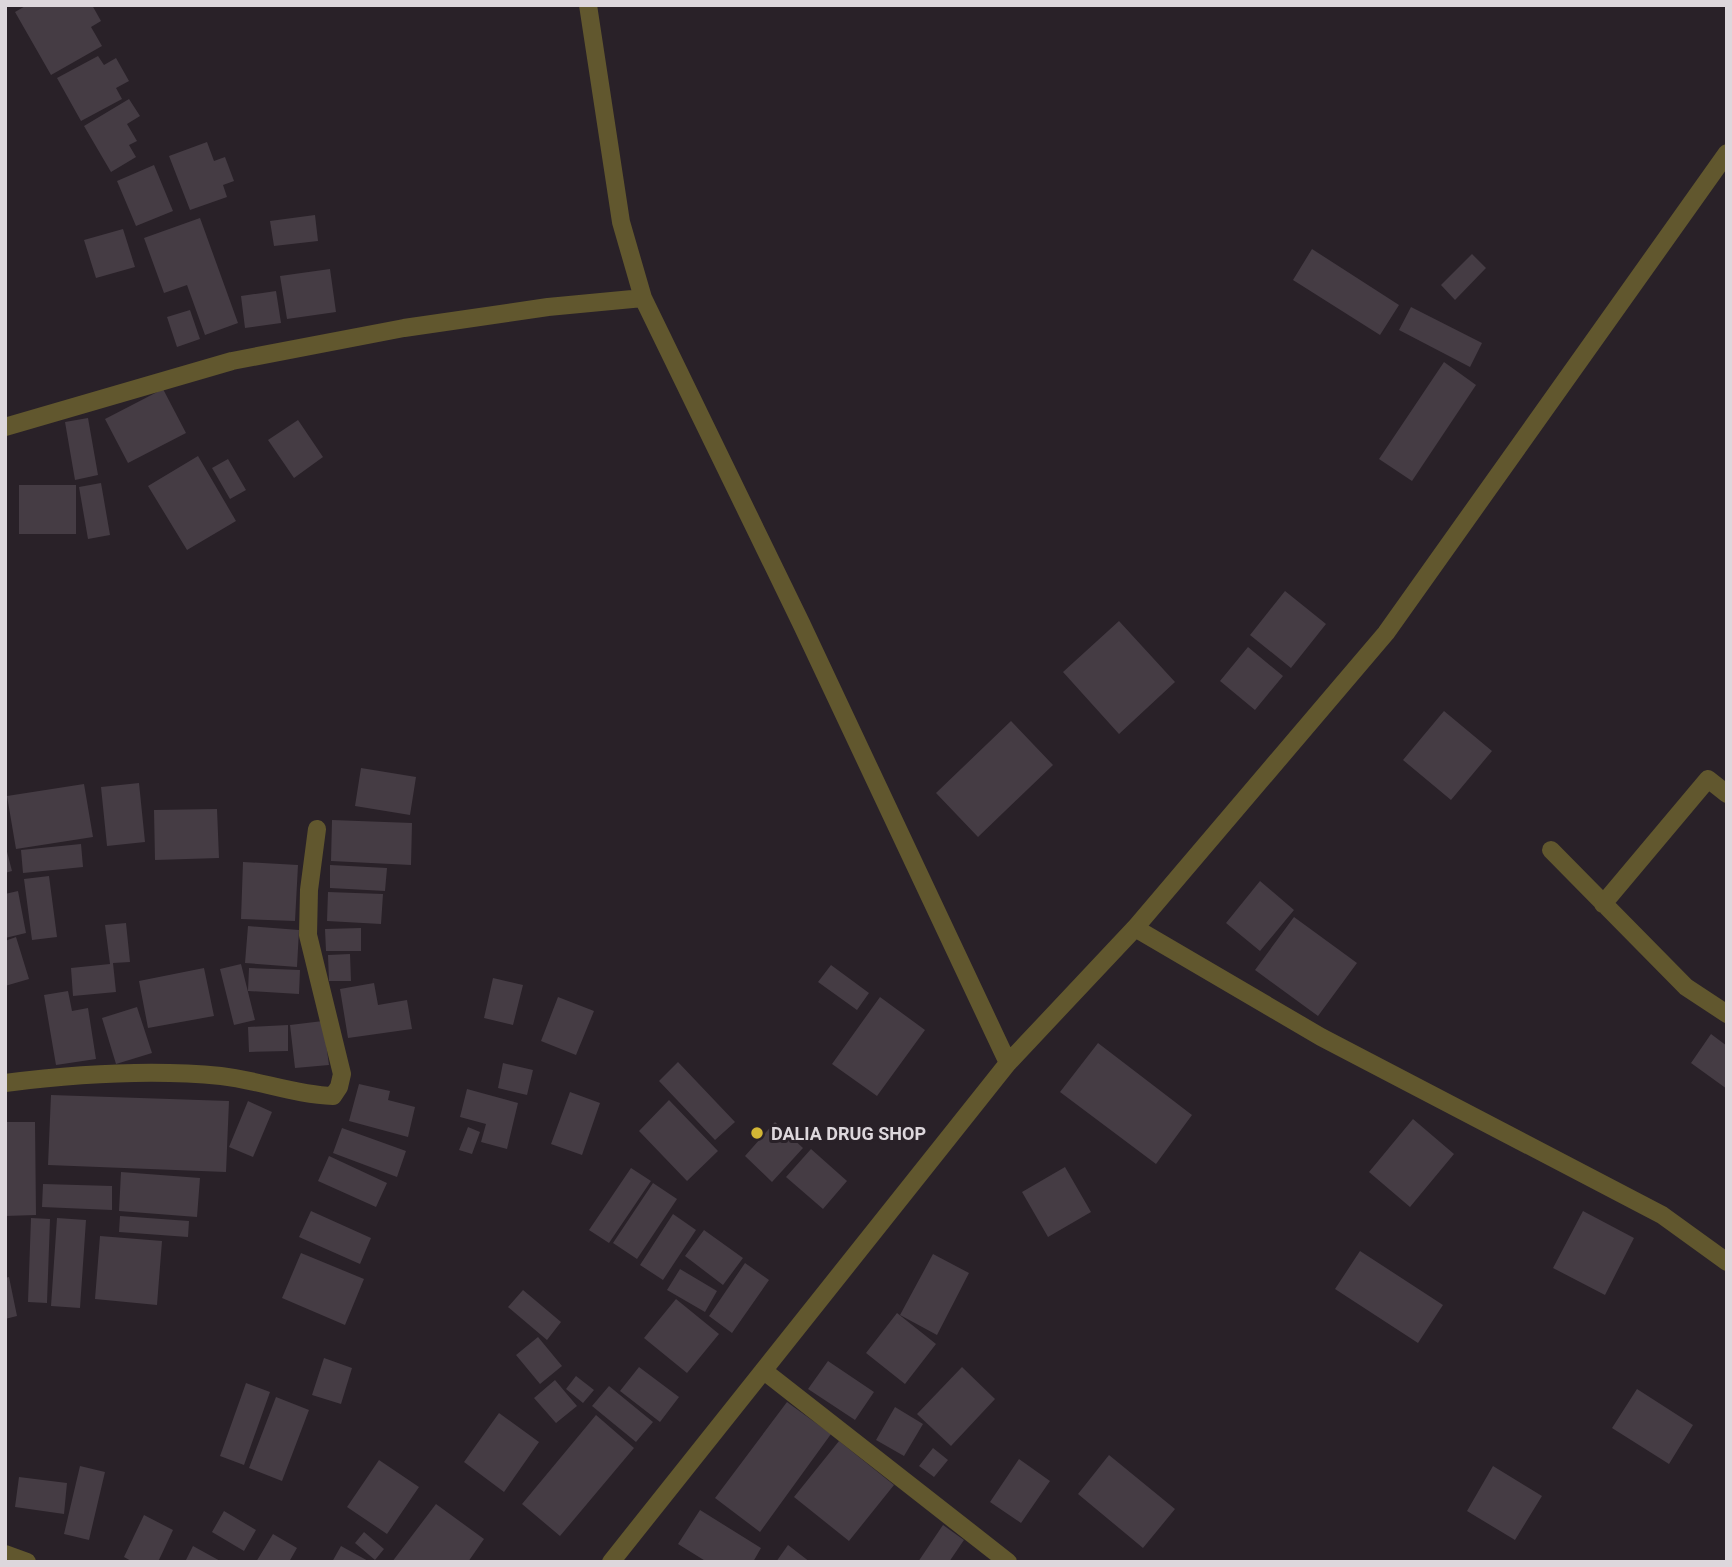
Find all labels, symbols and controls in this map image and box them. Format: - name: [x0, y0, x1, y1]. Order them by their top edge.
- place label: DALIA DRUG SHOP: [771, 1123, 926, 1144]
- marker: DALIA DRUG SHOP: [749, 1125, 765, 1141]

